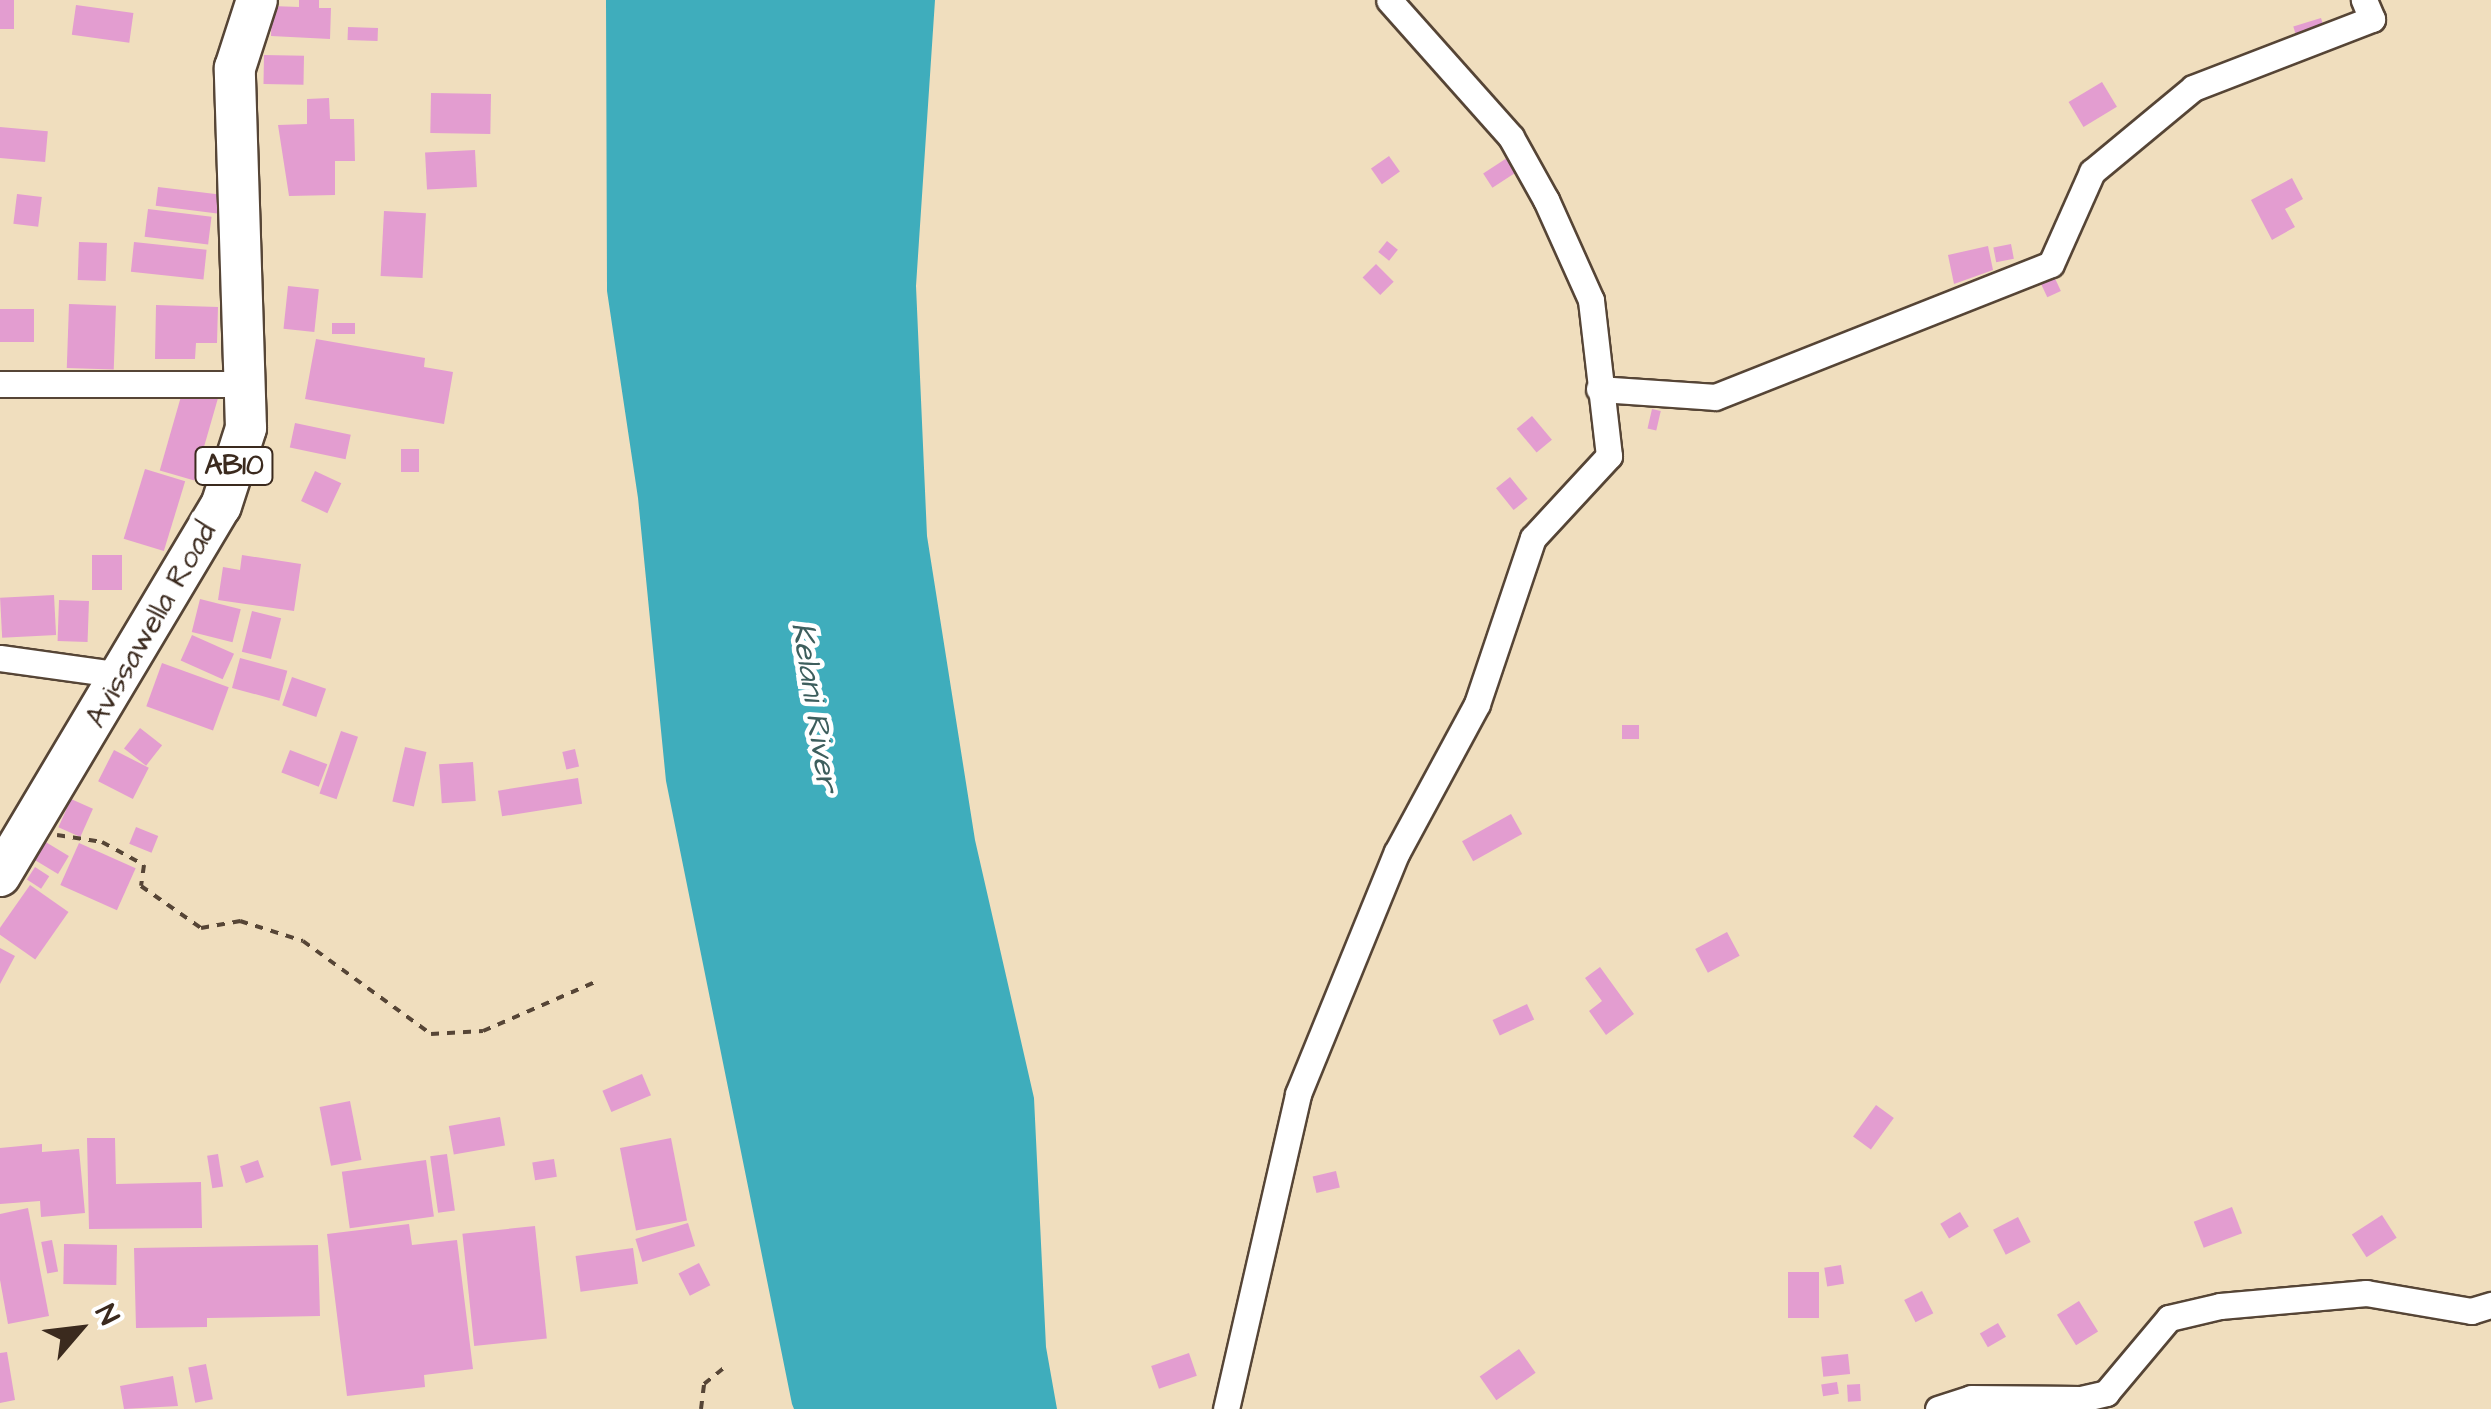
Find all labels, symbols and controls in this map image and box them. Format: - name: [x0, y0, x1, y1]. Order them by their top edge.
- road number: AB10: [194, 443, 274, 489]
- street label: Avissawella Road: [78, 516, 224, 734]
- water label: Kelani River: [782, 620, 846, 794]
- north arrow: [30, 1279, 130, 1379]
- text: N: [86, 1298, 128, 1332]

